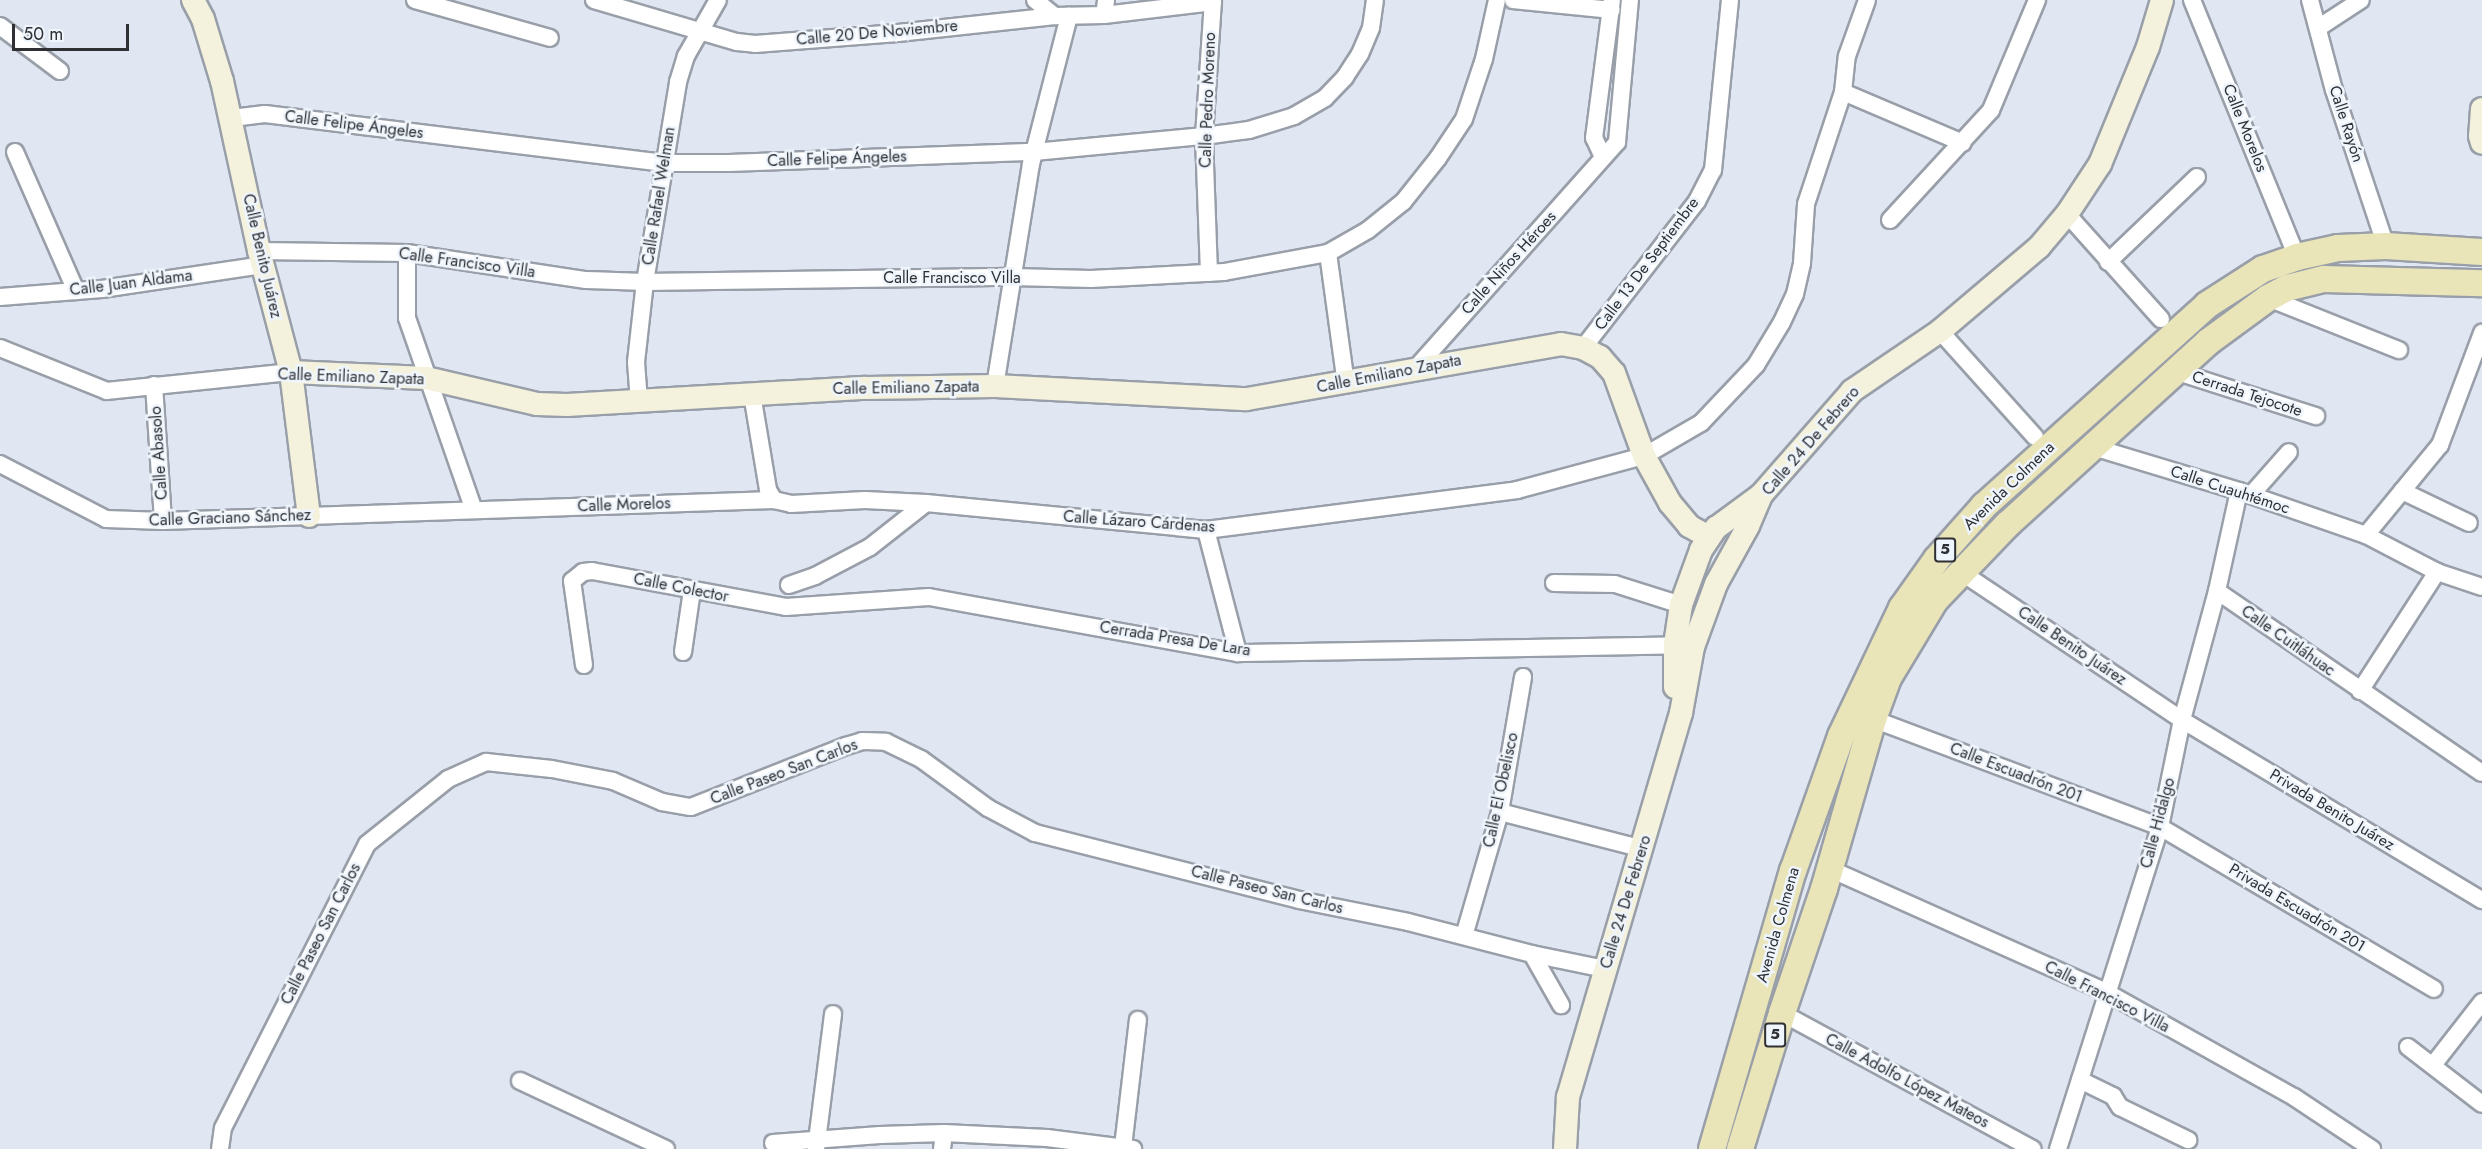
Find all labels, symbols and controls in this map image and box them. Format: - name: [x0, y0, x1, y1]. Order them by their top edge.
- scale bar: [15, 12, 132, 50]
- street label: Calle 20 De Noviembre: [796, 16, 958, 50]
- text: 50 m: [23, 21, 63, 47]
- street label: Calle Pedro Moreno: [1196, 32, 1220, 168]
- street label: Calle Morelos: [2219, 81, 2271, 175]
- street label: Calle Rayón: [2325, 83, 2367, 165]
- street label: Calle Felipe Ángeles: [284, 107, 424, 143]
- street label: Calle Rafael Welman: [639, 125, 679, 267]
- street label: Calle Felipe Ángeles: [767, 147, 907, 171]
- street label: Calle Benito Juárez: [238, 192, 286, 320]
- street label: Calle 13 De Septiembre: [1591, 194, 1703, 334]
- street label: Calle Niños Héroes: [1458, 207, 1560, 319]
- street label: Calle Francisco Villa: [398, 244, 536, 282]
- street label: Calle Juan Aldama: [69, 266, 193, 300]
- street label: Calle Francisco Villa: [883, 268, 1021, 288]
- street label: Calle Emiliano Zapata: [1315, 351, 1463, 397]
- street label: Calle Emiliano Zapata: [277, 365, 425, 389]
- street label: Cerrada Tejocote: [2189, 367, 2305, 421]
- street label: Calle Emiliano Zapata: [832, 377, 980, 399]
- street label: Calle 24 De Febrero: [1758, 382, 1864, 500]
- street label: Calle Abasolo: [146, 405, 172, 501]
- street label: Avenida Colmena: [1959, 438, 2059, 534]
- street label: Calle Cuauhtémoc: [2168, 462, 2292, 518]
- street label: Calle Morelos: [577, 494, 671, 516]
- street label: Calle Graciano Sánchez: [149, 506, 311, 530]
- street label: Calle Lázaro Cárdenas: [1063, 507, 1215, 537]
- road number: 5: [1933, 538, 1957, 562]
- street label: Calle Colector: [632, 569, 730, 607]
- street label: Calle Cuitláhuac: [2237, 602, 2339, 680]
- street label: Calle Benito Juárez: [2014, 603, 2130, 689]
- street label: Cerrada Presa De Lara: [1098, 618, 1252, 660]
- street label: Calle El Obelisco: [1479, 731, 1523, 849]
- street label: Calle Paseo San Carlos: [708, 735, 860, 809]
- street label: Calle Escuadrón 201: [1947, 739, 2085, 807]
- street label: Privada Benito Juárez: [2266, 765, 2398, 855]
- street label: Calle Hidalgo: [2137, 776, 2179, 870]
- street label: Calle 24 De Febrero: [1597, 833, 1655, 971]
- street label: Calle Paseo San Carlos: [277, 860, 365, 1008]
- street label: Privada Escuadrón 201: [2225, 860, 2369, 956]
- street label: Calle Paseo San Carlos: [1189, 862, 1345, 918]
- street label: Avenida Colmena: [1752, 865, 1804, 985]
- street label: Calle Francisco Villa: [2041, 957, 2173, 1037]
- road number: 5: [1763, 1023, 1787, 1047]
- street label: Calle Adolfo López Mateos: [1822, 1030, 1992, 1132]

